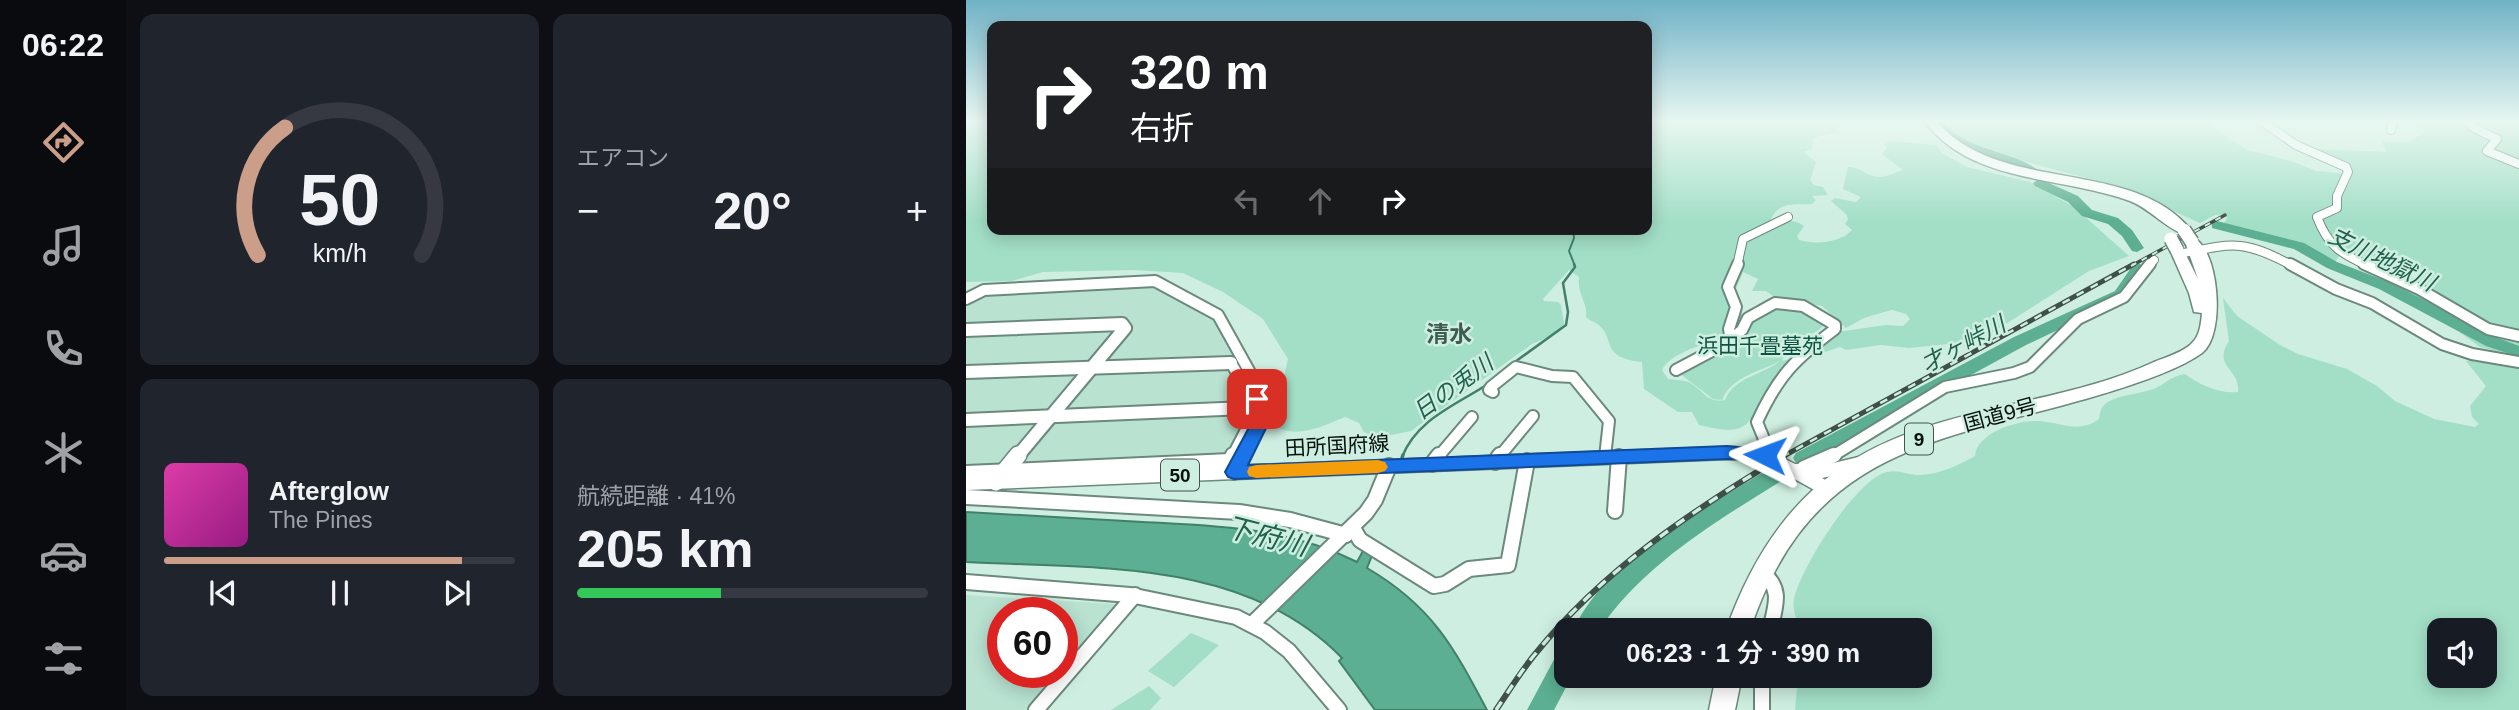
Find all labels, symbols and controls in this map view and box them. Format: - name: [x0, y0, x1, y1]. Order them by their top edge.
- text: 06:22: [22, 27, 104, 63]
- text: 320 m: [1130, 45, 1269, 99]
- icon: right: [1015, 49, 1106, 140]
- text: 右折: [1130, 110, 1194, 146]
- icon: directions: [39, 118, 88, 167]
- text: エアコン: [577, 145, 669, 171]
- text: 50: [299, 160, 380, 241]
- text: 20°: [713, 182, 792, 240]
- icon: left: [1228, 182, 1266, 220]
- icon: ahead: [1301, 182, 1339, 220]
- icon: right: [1374, 182, 1412, 220]
- text: −: [577, 190, 599, 232]
- text: +: [906, 190, 928, 232]
- icon: music: [39, 221, 88, 270]
- water label: 支川地獄川: [2325, 222, 2442, 297]
- text: km/h: [312, 239, 367, 267]
- water label: 才ヶ峠川: [1916, 310, 2012, 377]
- district label: 清水: [1426, 321, 1472, 347]
- icon: phone: [39, 324, 88, 373]
- park label: 浜田千畳墓苑: [1697, 334, 1823, 357]
- water label: 日の兎川: [1408, 348, 1500, 425]
- pin: [1227, 369, 1287, 429]
- icon: arrive: [1238, 380, 1276, 418]
- street label: 国道9号: [1961, 394, 2039, 435]
- position arrow: [1728, 418, 1802, 492]
- road number: 9: [1905, 424, 1933, 454]
- icon: climate: [39, 428, 88, 477]
- street label: 田所国府線: [1284, 431, 1390, 460]
- road number: 50: [1161, 460, 1199, 490]
- text: Afterglow: [269, 476, 389, 506]
- text: 航続距離 · 41%: [577, 483, 735, 509]
- text: The Pines: [269, 507, 373, 533]
- water label: 下府川: [1222, 511, 1314, 562]
- text: 205 km: [577, 520, 753, 578]
- icon: car: [39, 531, 88, 580]
- icon: previous: [204, 574, 242, 612]
- icon: pause: [321, 574, 359, 612]
- icon: next: [438, 574, 476, 612]
- speed limit sign: 60: [987, 597, 1078, 688]
- map controls: [2427, 618, 2497, 688]
- button: sound: [2427, 618, 2497, 688]
- icon: filters: [39, 634, 88, 683]
- text: 06:23 · 1 分 · 390 m: [1626, 638, 1860, 668]

